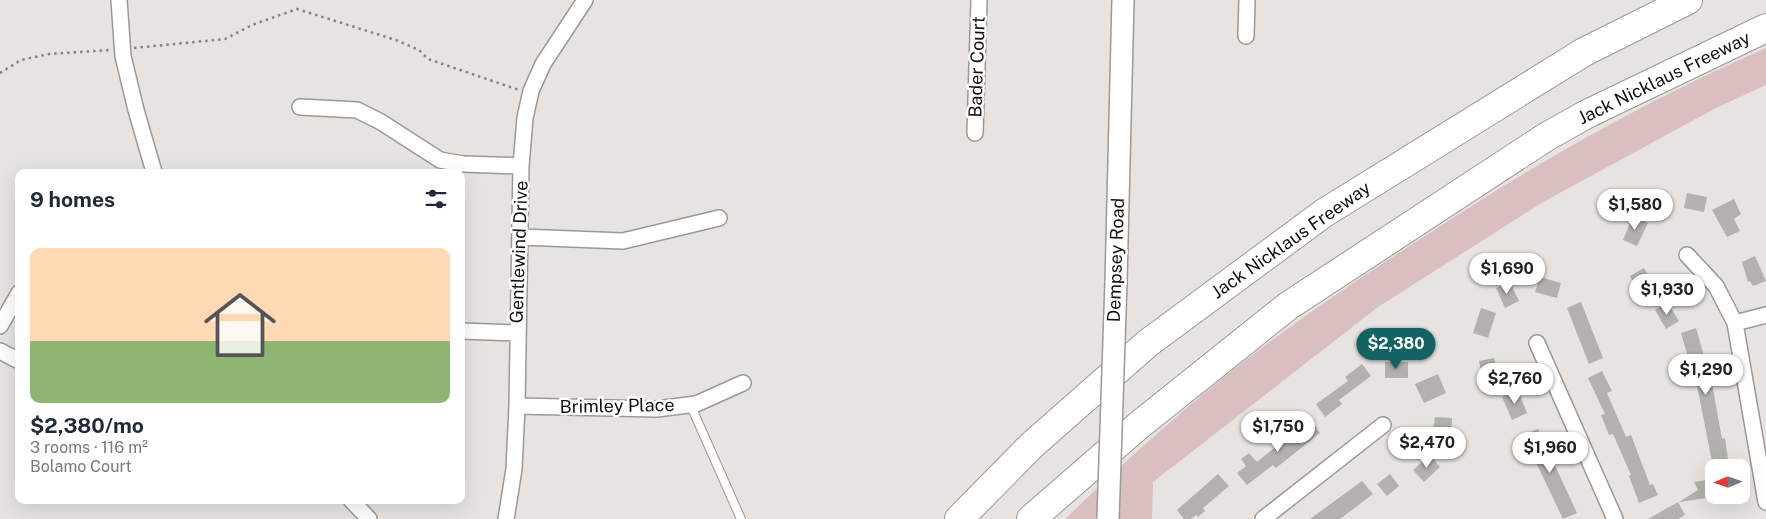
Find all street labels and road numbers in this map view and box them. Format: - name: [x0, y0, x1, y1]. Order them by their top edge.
- street label: Bader Court: [964, 16, 989, 118]
- street label: Jack Nicklaus Freeway: [1574, 27, 1754, 128]
- street label: Jack Nicklaus Freeway: [1207, 177, 1374, 302]
- street label: Gentlewind Drive: [506, 180, 531, 324]
- street label: Dempsey Road: [1103, 197, 1128, 323]
- street label: Brimley Place: [559, 394, 675, 417]

